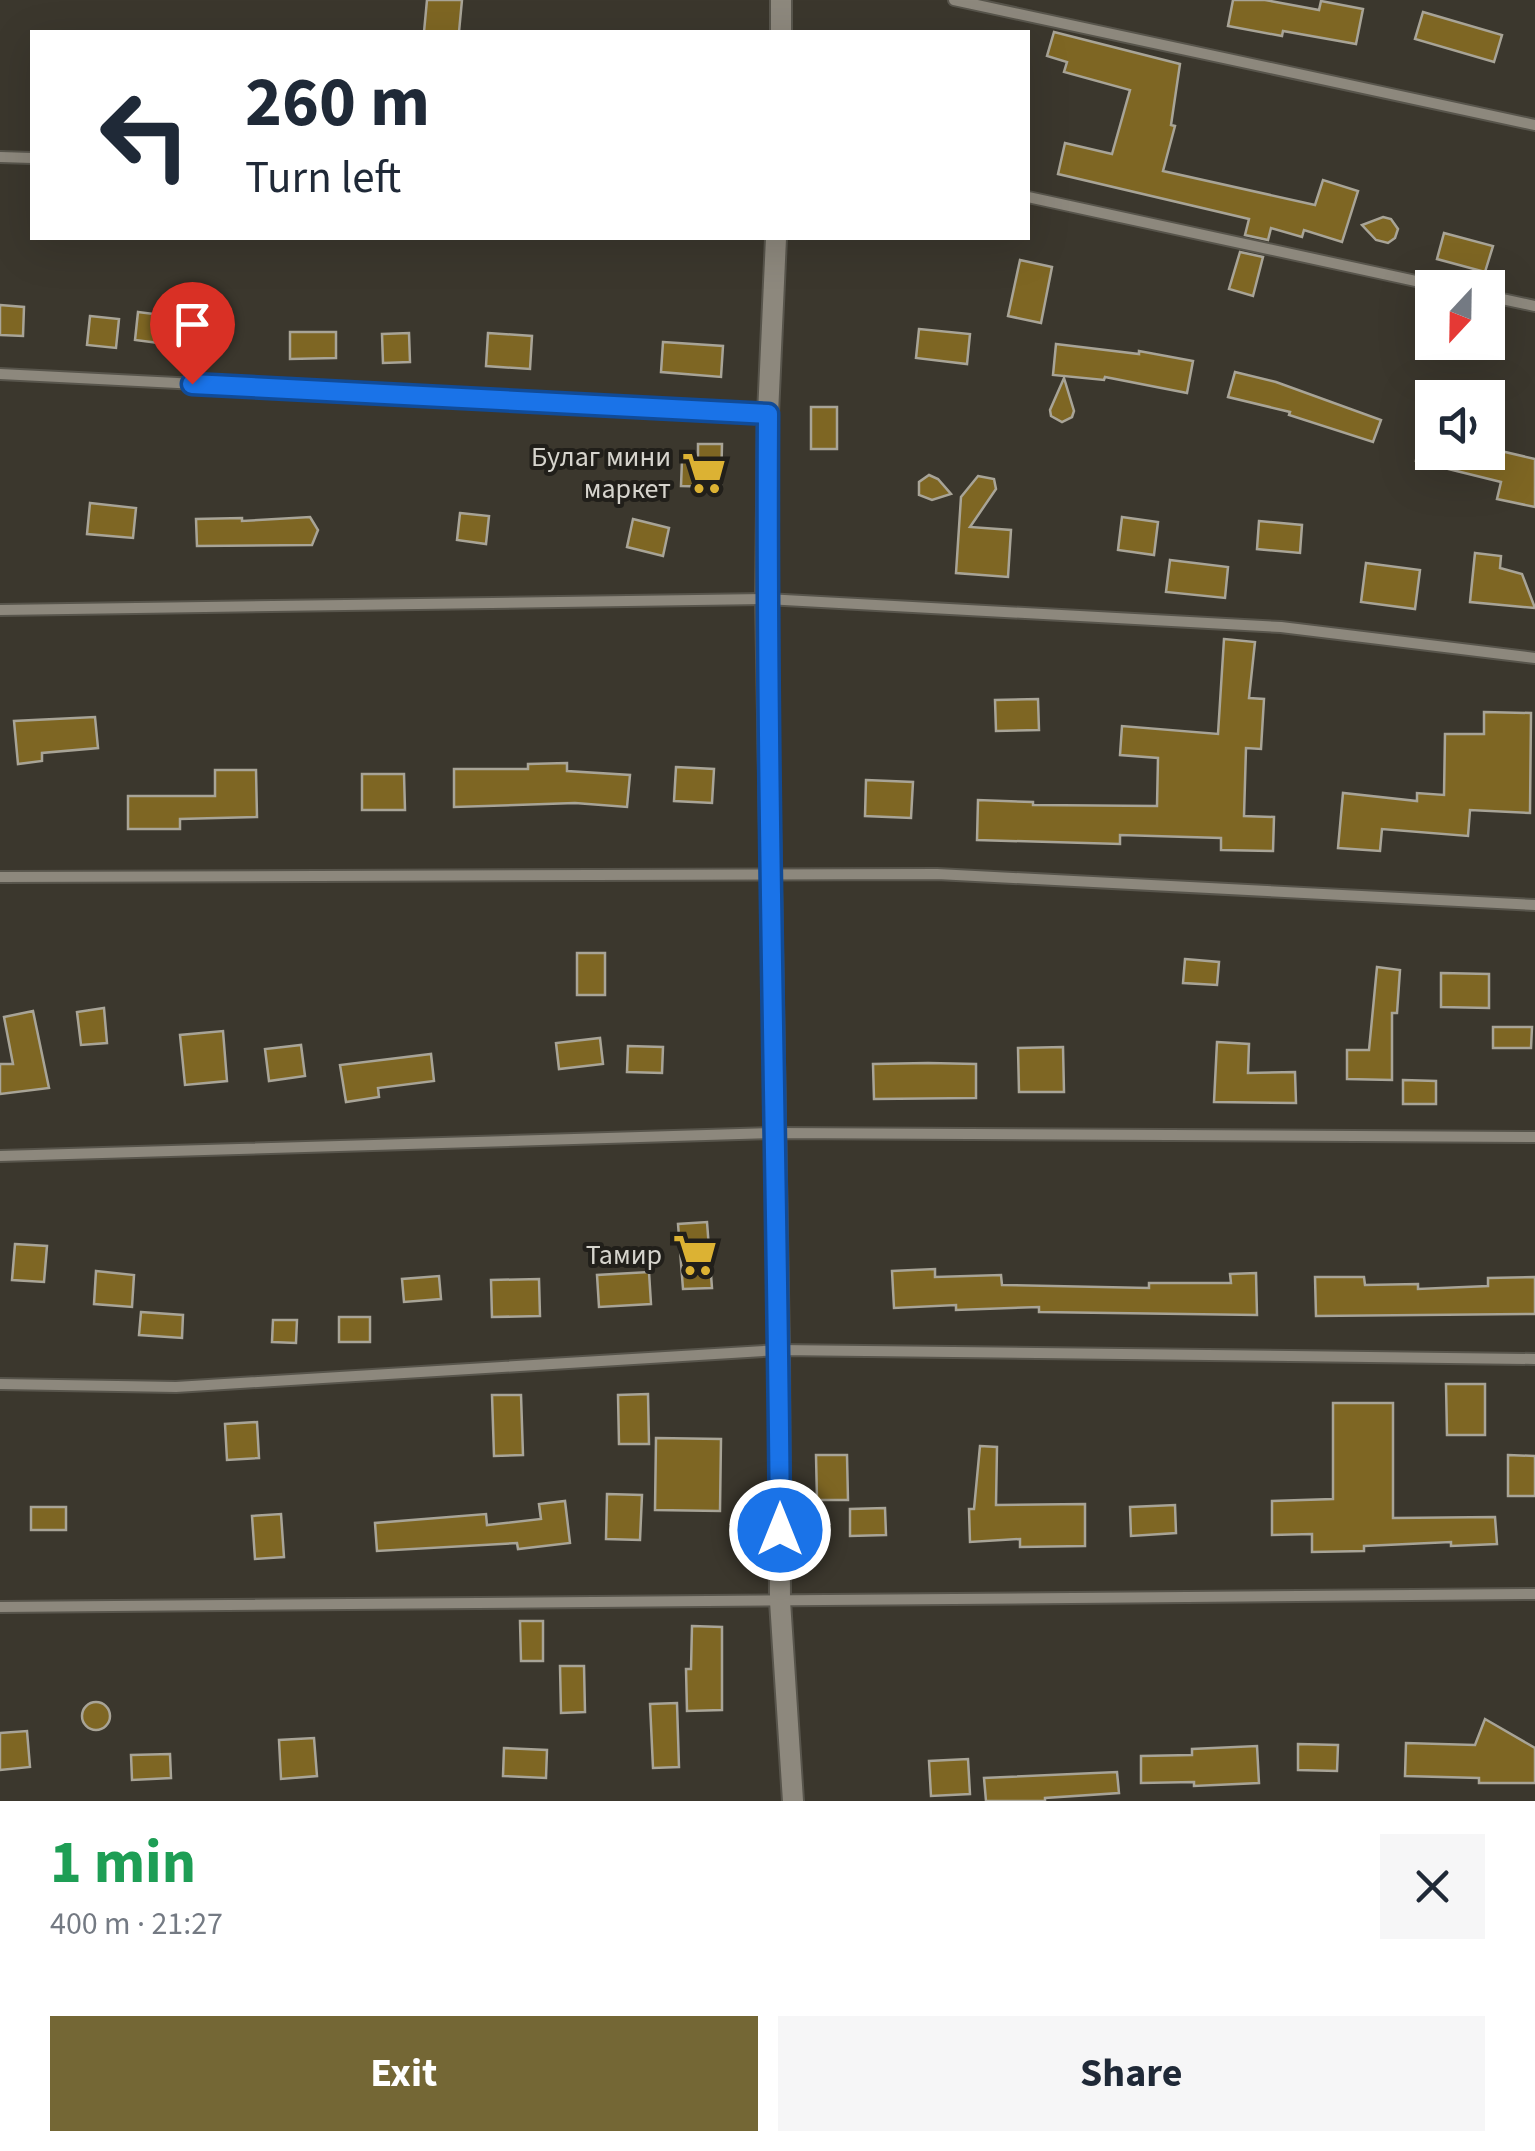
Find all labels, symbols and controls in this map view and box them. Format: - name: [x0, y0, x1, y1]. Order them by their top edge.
- text: 260 m: [245, 53, 430, 153]
- icon: left: [80, 70, 210, 200]
- text: Turn left: [245, 146, 401, 210]
- north arrow: [1415, 270, 1505, 360]
- map controls: [1415, 270, 1505, 470]
- pin: [150, 282, 235, 385]
- icon: arrive: [165, 297, 220, 352]
- button: sound: [1415, 380, 1505, 470]
- place label: Булаг мини маркет: [531, 437, 671, 509]
- supermarket icon: Булаг мини маркет: [680, 449, 728, 497]
- supermarket icon: Тамир: [671, 1231, 719, 1279]
- place label: Тамир: [586, 1235, 662, 1275]
- position arrow: [728, 1478, 832, 1582]
- text: 1 min: [50, 1821, 196, 1906]
- button: close: [1380, 1834, 1485, 1939]
- text: 400 m · 21:27: [50, 1901, 223, 1947]
- button: Exit: [50, 2016, 758, 2131]
- button: Share: [778, 2016, 1485, 2131]

